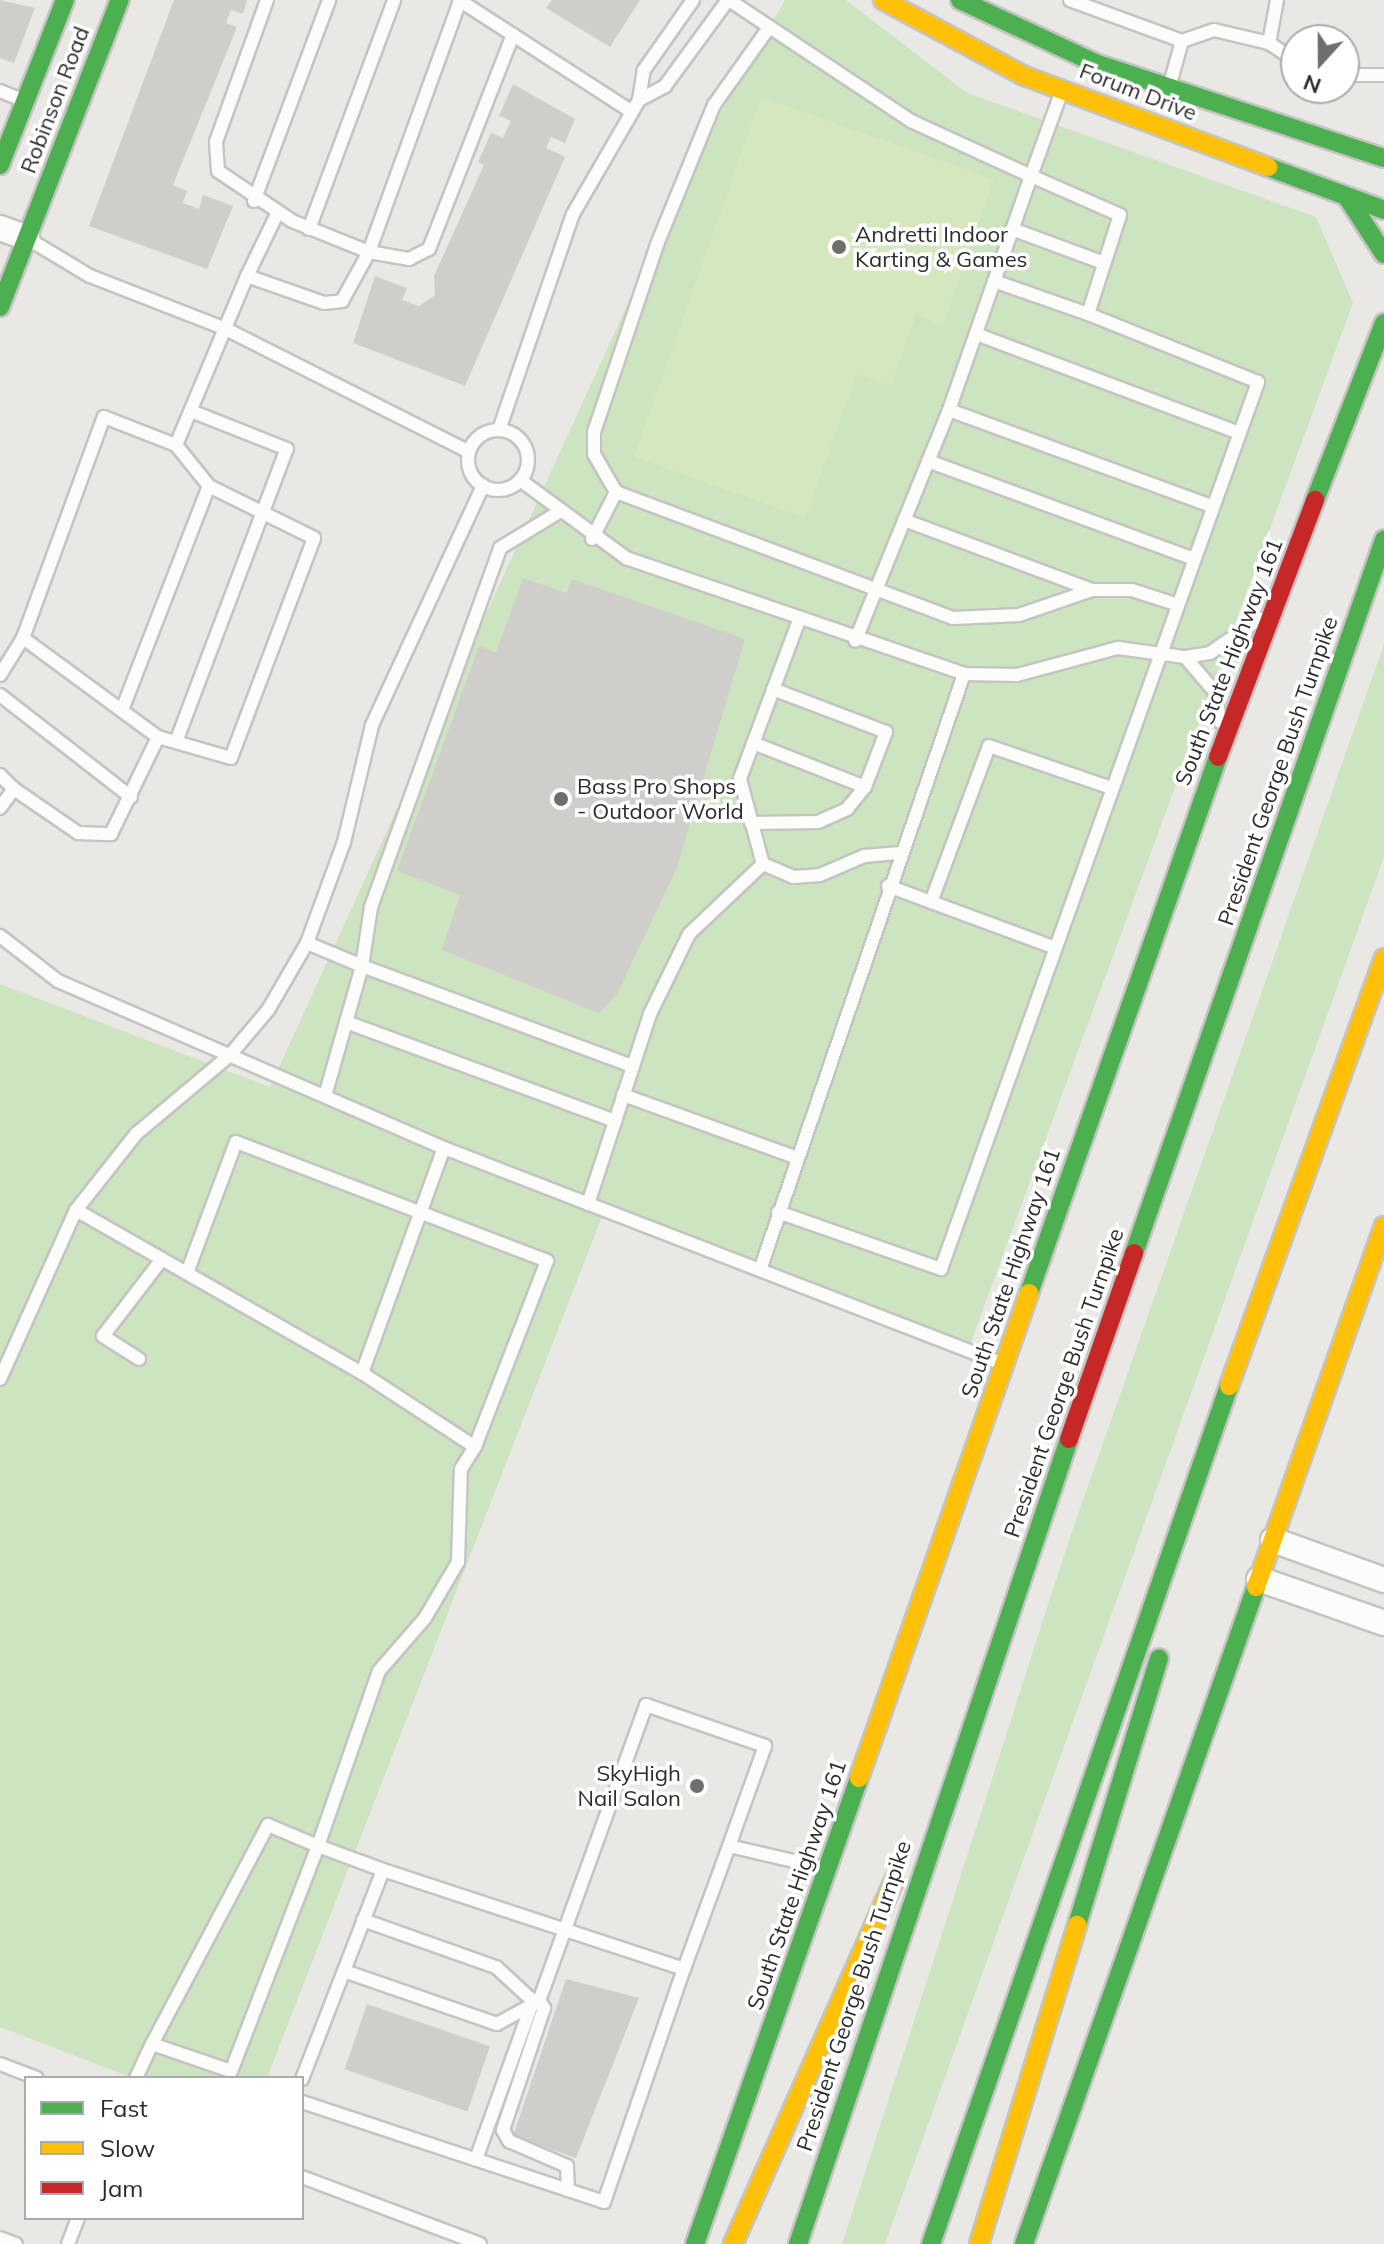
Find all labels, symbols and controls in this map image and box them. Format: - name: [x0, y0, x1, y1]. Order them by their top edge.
- street label: Robinson Road: [15, 23, 95, 177]
- north arrow: [1280, 24, 1360, 104]
- street label: Forum Drive: [1076, 58, 1200, 126]
- text: N: [1299, 68, 1325, 101]
- place label: Andretti Indoor Karting & Games: [855, 221, 1028, 272]
- marker: Andretti Indoor Karting & Games: [830, 238, 848, 256]
- street label: South State Highway 161: [1170, 535, 1288, 789]
- street label: President George Bush Turnpike: [1213, 613, 1343, 929]
- place label: Bass Pro Shops - Outdoor World: [577, 773, 744, 824]
- marker: Bass Pro Shops - Outdoor World: [552, 790, 570, 808]
- street label: South State Highway 161: [956, 1145, 1066, 1401]
- street label: President George Bush Turnpike: [999, 1225, 1129, 1541]
- street label: South State Highway 161: [742, 1757, 852, 2013]
- place label: SkyHigh Nail Salon: [578, 1760, 681, 1812]
- marker: SkyHigh Nail Salon: [688, 1777, 706, 1795]
- street label: President George Bush Turnpike: [791, 1837, 917, 2155]
- legend: [24, 2076, 304, 2220]
- text: Fast: [100, 2093, 148, 2123]
- text: Slow: [100, 2133, 155, 2163]
- text: Jam: [100, 2173, 143, 2203]

